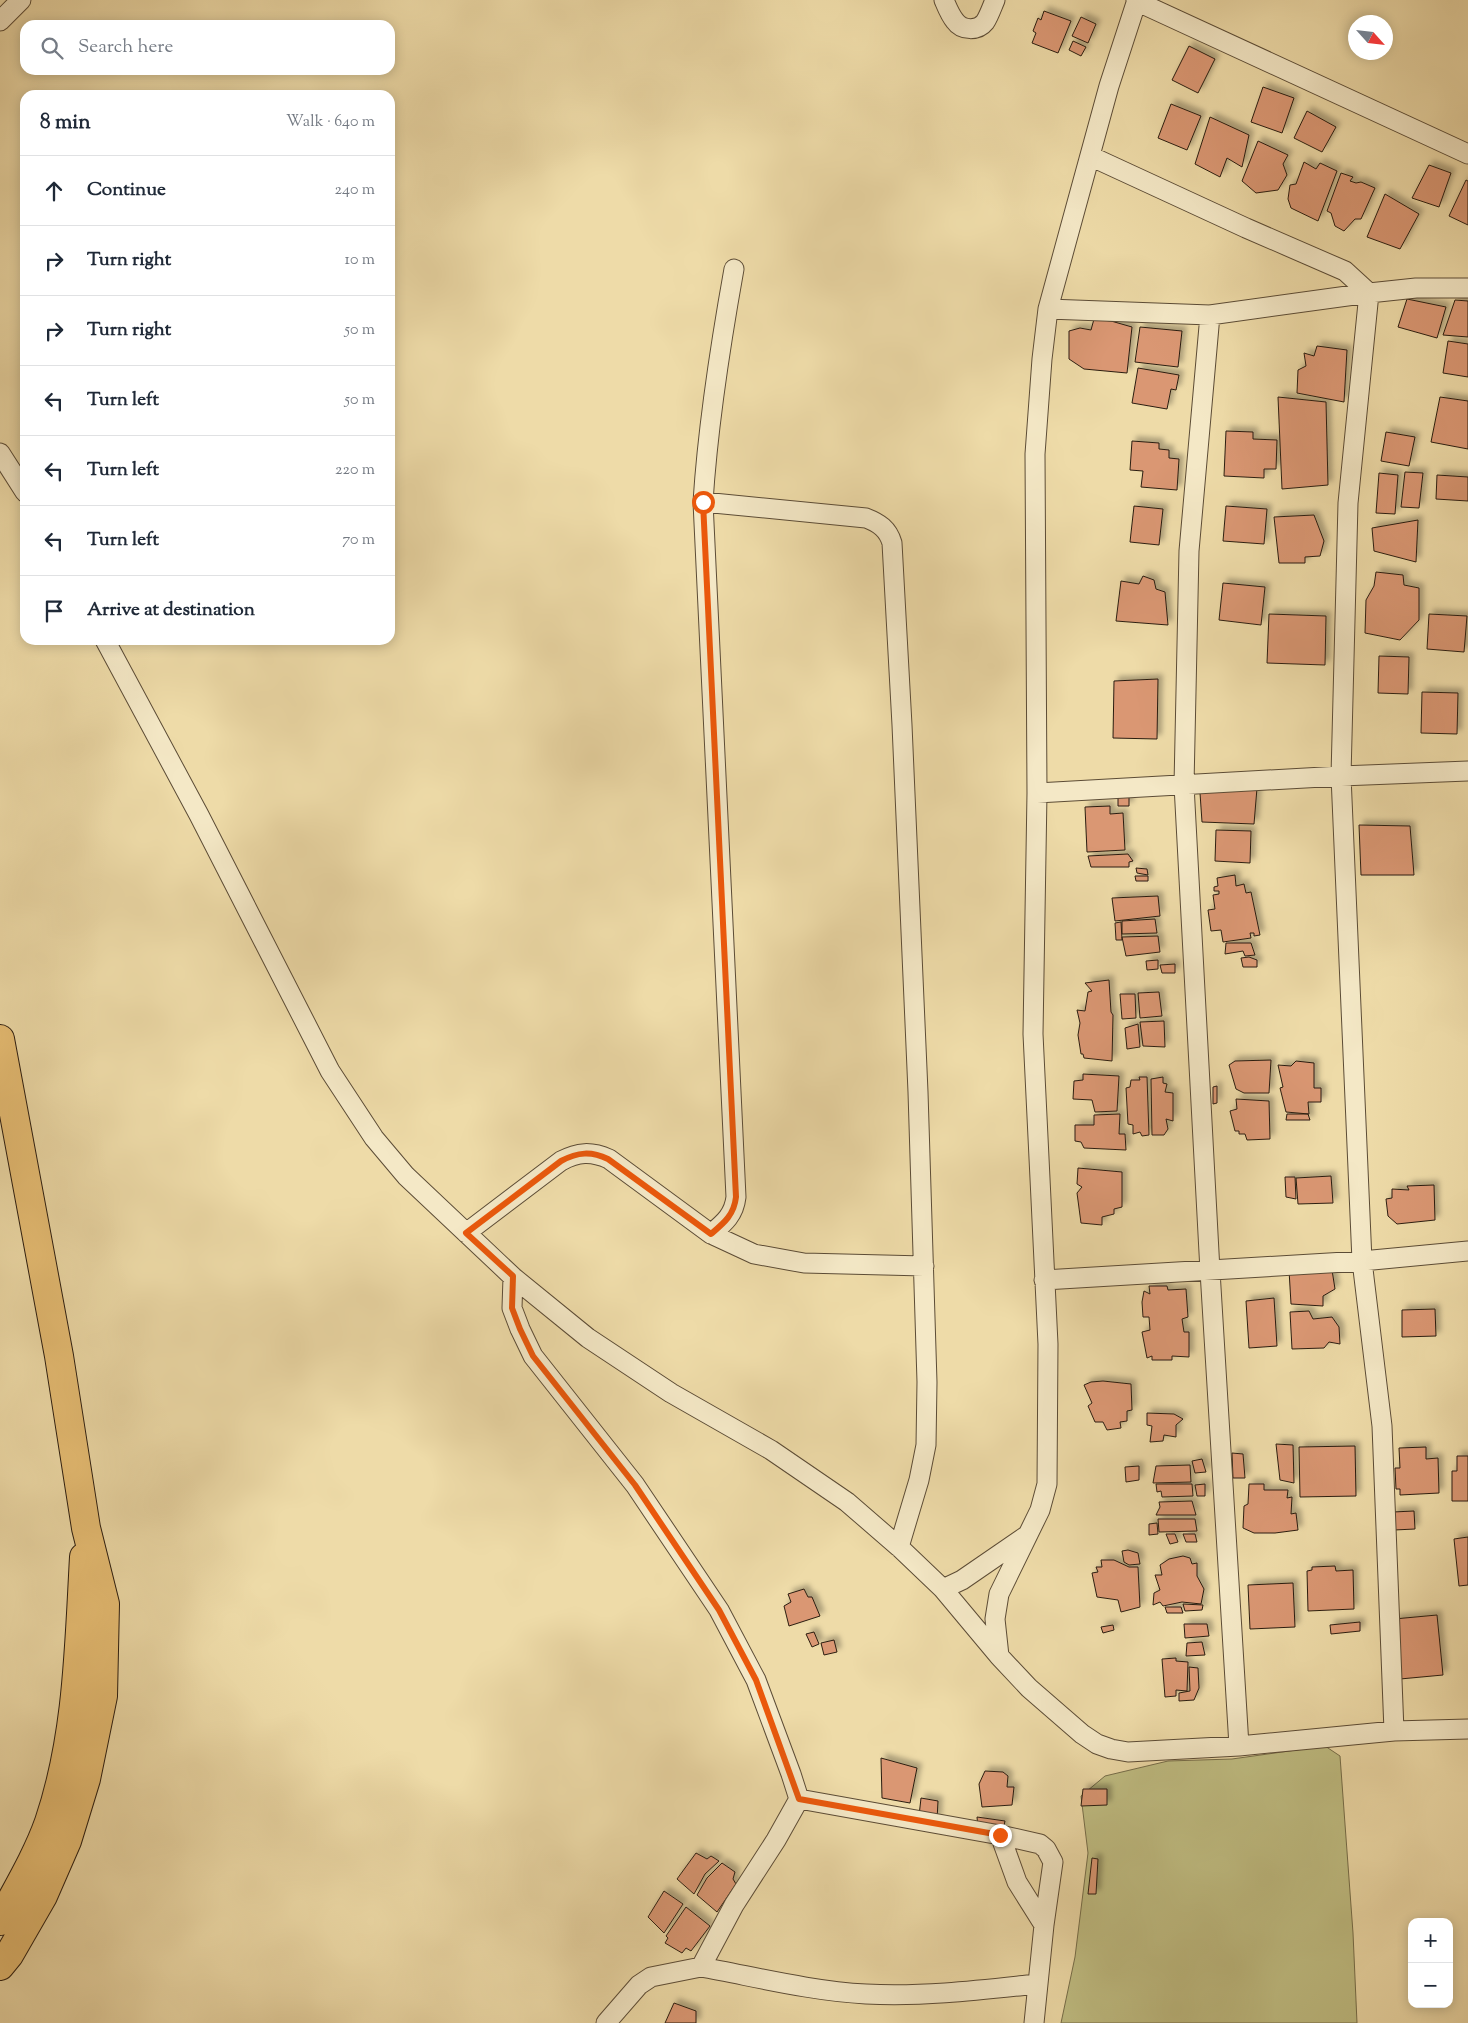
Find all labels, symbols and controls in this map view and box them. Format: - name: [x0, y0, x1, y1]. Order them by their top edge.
- north arrow: [1348, 15, 1393, 60]
- search box: [20, 20, 395, 75]
- icon: search: [38, 34, 66, 62]
- text: Search here: [78, 34, 173, 61]
- text: 8 min: [40, 108, 91, 138]
- text: Walk · 640 m: [286, 111, 375, 134]
- icon: ahead: [40, 177, 68, 205]
- text: Continue: [87, 177, 166, 204]
- text: 240 m: [334, 179, 375, 202]
- icon: right: [40, 247, 68, 275]
- text: Turn right: [87, 247, 171, 274]
- text: 10 m: [345, 249, 375, 272]
- icon: right: [40, 317, 68, 345]
- text: Turn right: [87, 317, 171, 344]
- text: 50 m: [344, 319, 375, 342]
- icon: left: [40, 387, 68, 415]
- text: Turn left: [87, 387, 159, 414]
- text: 50 m: [344, 389, 375, 412]
- icon: left: [40, 457, 68, 485]
- text: Turn left: [87, 457, 159, 484]
- text: 220 m: [335, 459, 375, 482]
- route start: [692, 491, 715, 514]
- icon: left: [40, 527, 68, 555]
- text: Turn left: [87, 527, 159, 554]
- text: 70 m: [342, 529, 375, 552]
- icon: arrive: [40, 597, 68, 625]
- text: Arrive at destination: [87, 597, 255, 624]
- route end: [989, 1824, 1012, 1847]
- map controls: [1408, 1918, 1453, 2008]
- button: +: [1408, 1918, 1453, 1963]
- button: −: [1408, 1963, 1453, 2008]

